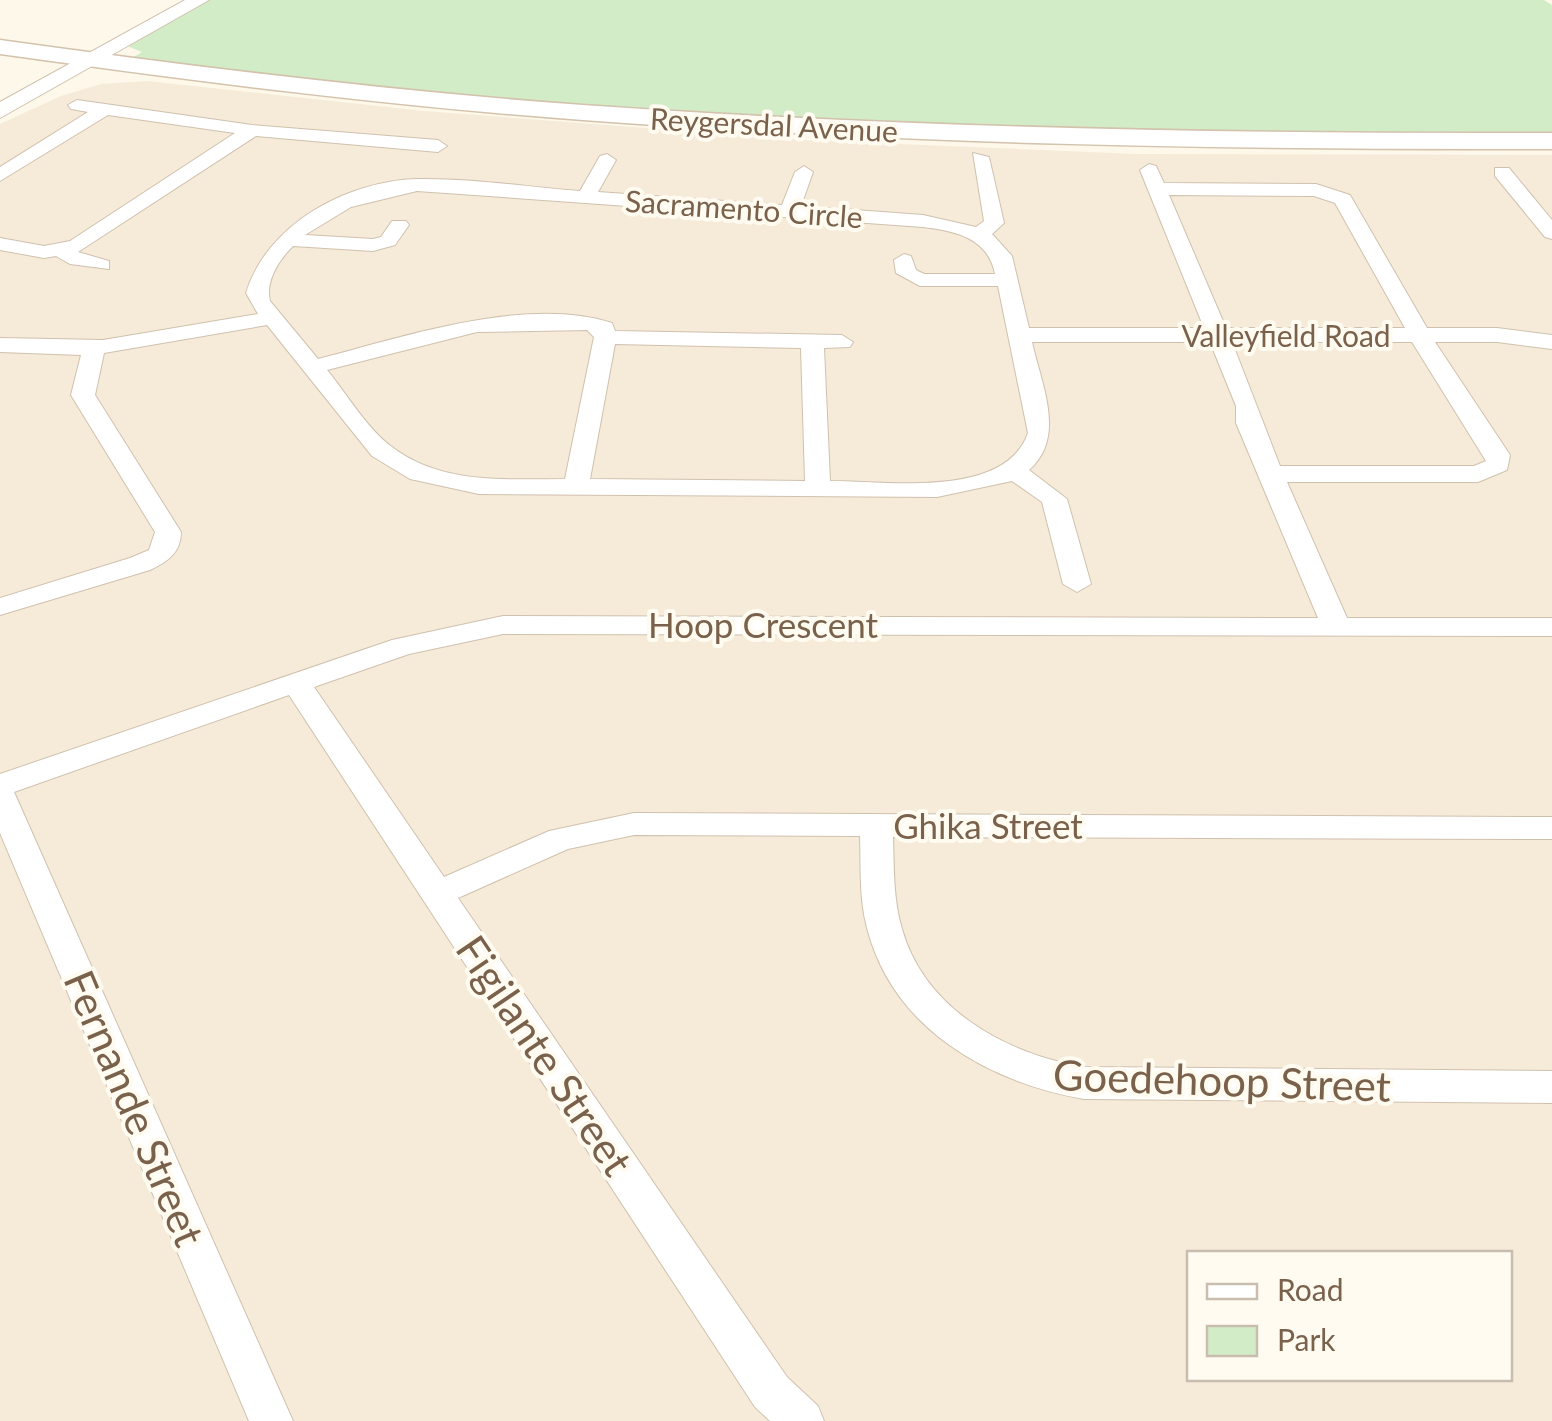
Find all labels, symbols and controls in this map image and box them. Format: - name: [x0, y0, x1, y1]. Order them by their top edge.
- street label: Reygersdal Avenue: [649, 100, 899, 148]
- street label: Sacramento Circle: [624, 182, 864, 234]
- street label: Valleyfield Road: [1181, 317, 1391, 353]
- street label: Hoop Crescent: [648, 603, 878, 645]
- street label: Ghika Street: [893, 804, 1083, 846]
- street label: Figilante Street: [447, 926, 643, 1184]
- street label: Fernande Street: [55, 963, 215, 1253]
- street label: Goedehoop Street: [1052, 1049, 1392, 1111]
- legend: [1187, 1251, 1512, 1381]
- text: Road: [1277, 1271, 1344, 1307]
- text: Park: [1277, 1321, 1336, 1357]

